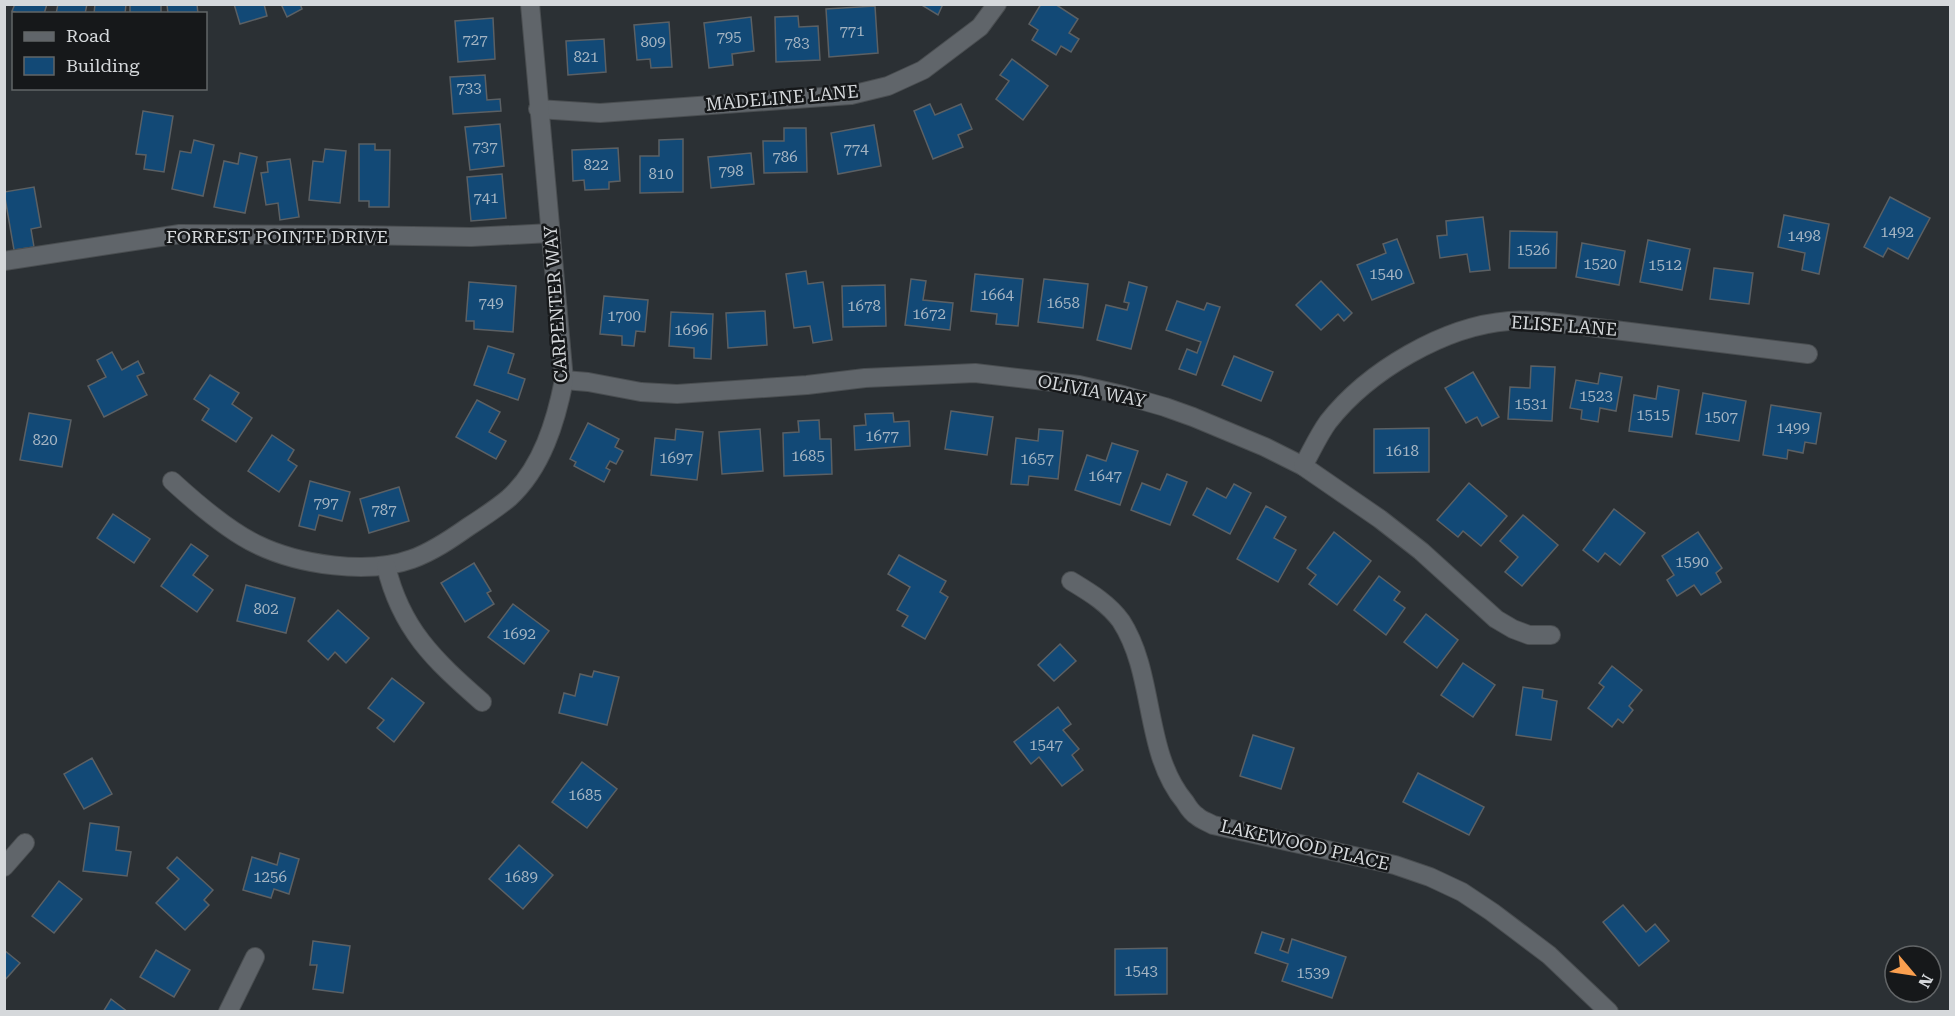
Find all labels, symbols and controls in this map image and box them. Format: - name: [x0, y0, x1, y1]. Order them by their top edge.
- legend: [12, 12, 207, 90]
- house number: 771: [839, 22, 865, 40]
- text: Road: [66, 25, 111, 46]
- house number: 795: [716, 28, 742, 46]
- house number: 727: [462, 31, 488, 49]
- house number: 809: [640, 33, 666, 51]
- house number: 783: [784, 34, 810, 52]
- house number: 821: [573, 48, 599, 66]
- text: Building: [66, 55, 140, 76]
- house number: 733: [456, 79, 482, 97]
- street label: MADELINE LANE: [705, 80, 859, 115]
- house number: 737: [472, 138, 498, 156]
- house number: 774: [843, 140, 869, 158]
- house number: 786: [772, 148, 798, 166]
- house number: 822: [583, 156, 609, 174]
- house number: 798: [718, 162, 744, 180]
- house number: 810: [648, 165, 674, 183]
- house number: 741: [473, 189, 499, 207]
- house number: 1492: [1880, 223, 1914, 241]
- street label: CARPENTER WAY: [539, 224, 571, 383]
- street label: FORREST POINTE DRIVE: [166, 226, 388, 247]
- house number: 1498: [1787, 227, 1821, 245]
- house number: 1526: [1516, 241, 1550, 259]
- house number: 1520: [1583, 255, 1617, 273]
- house number: 1512: [1648, 256, 1682, 274]
- house number: 1540: [1369, 265, 1403, 283]
- house number: 1664: [980, 286, 1014, 304]
- house number: 749: [478, 294, 504, 312]
- house number: 1658: [1046, 294, 1080, 312]
- house number: 1678: [847, 297, 881, 315]
- house number: 1672: [912, 305, 946, 323]
- house number: 1700: [607, 307, 641, 325]
- street label: ELISE LANE: [1510, 311, 1618, 340]
- house number: 1696: [674, 321, 708, 339]
- street label: OLIVIA WAY: [1036, 370, 1149, 411]
- house number: 1523: [1579, 387, 1613, 405]
- house number: 1531: [1514, 395, 1548, 413]
- house number: 1515: [1636, 406, 1670, 424]
- house number: 1507: [1704, 408, 1738, 426]
- house number: 1499: [1776, 419, 1810, 437]
- house number: 1677: [865, 427, 899, 445]
- house number: 820: [32, 431, 58, 449]
- house number: 1618: [1385, 442, 1419, 460]
- house number: 1685: [791, 447, 825, 465]
- house number: 1697: [659, 449, 693, 467]
- house number: 1657: [1020, 450, 1054, 468]
- house number: 1647: [1088, 467, 1122, 485]
- house number: 797: [313, 494, 339, 512]
- house number: 787: [371, 501, 397, 519]
- house number: 1590: [1675, 553, 1709, 571]
- house number: 802: [253, 600, 279, 618]
- house number: 1692: [502, 625, 536, 643]
- house number: 1547: [1029, 736, 1063, 754]
- house number: 1685: [568, 786, 602, 804]
- street label: LAKEWOOD PLACE: [1219, 815, 1392, 874]
- house number: 1256: [253, 868, 287, 886]
- house number: 1689: [504, 868, 538, 886]
- north arrow: [1883, 944, 1943, 1004]
- house number: 1543: [1124, 962, 1158, 980]
- house number: 1539: [1296, 964, 1330, 982]
- text: N: [1914, 971, 1937, 991]

